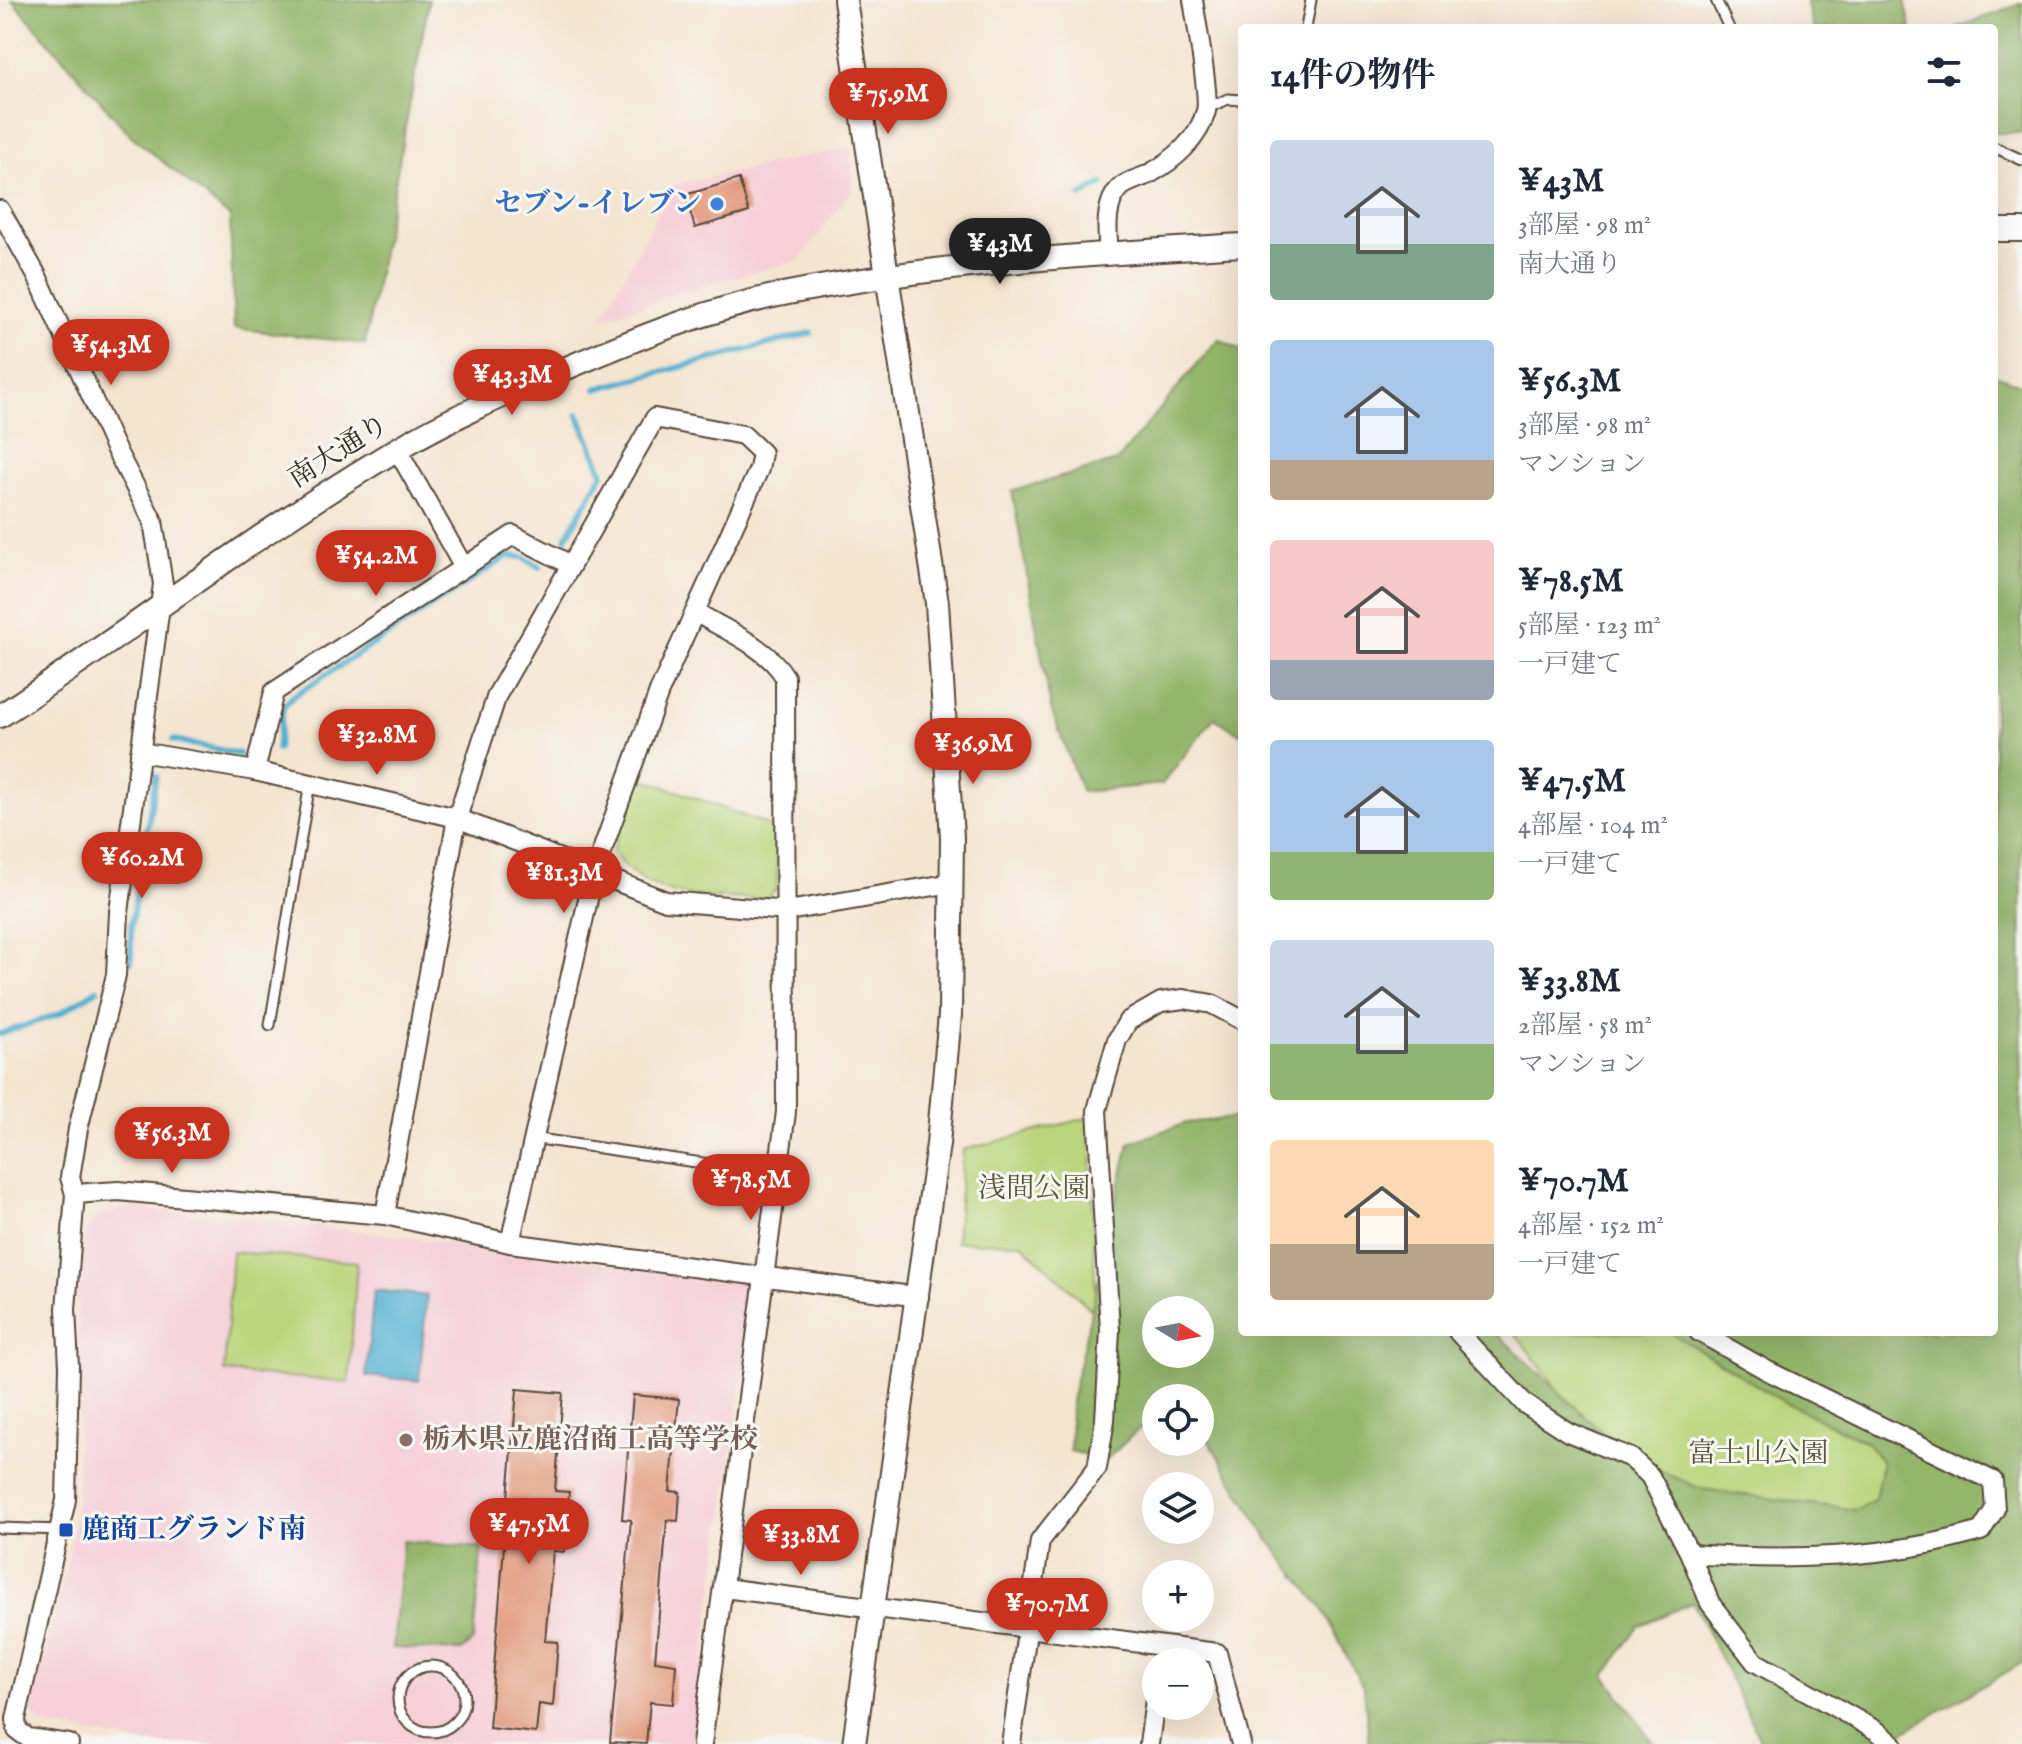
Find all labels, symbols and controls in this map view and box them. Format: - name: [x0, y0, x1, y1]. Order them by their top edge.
- icon: filters: [1922, 50, 1966, 94]
- text: 14件の物件: [1270, 55, 1435, 98]
- pin: ¥75.9M: [823, 68, 953, 136]
- text: ¥75.9M: [847, 77, 929, 110]
- text: ¥43M: [1518, 160, 1604, 203]
- icon: home: [1334, 172, 1430, 268]
- place label: セブン-イレブン: [494, 187, 701, 222]
- marker: セブン-イレブン: [708, 195, 726, 213]
- text: 3部屋 · 98 m²: [1518, 209, 1651, 242]
- pin: ¥43M: [953, 218, 1047, 286]
- text: ¥43M: [967, 227, 1033, 260]
- text: 南大通り: [1518, 248, 1622, 281]
- pin: ¥54.3M: [46, 319, 176, 387]
- text: ¥54.3M: [70, 328, 152, 361]
- pin: ¥43.3M: [447, 349, 577, 417]
- text: ¥43.3M: [471, 358, 553, 391]
- text: ¥56.3M: [1518, 360, 1621, 403]
- icon: home: [1334, 372, 1430, 468]
- street label: 南大通り: [282, 407, 396, 497]
- text: 3部屋 · 98 m²: [1518, 409, 1651, 442]
- text: マンション: [1518, 448, 1647, 481]
- pin: ¥54.2M: [311, 530, 441, 598]
- text: ¥54.2M: [334, 539, 418, 572]
- text: ¥78.5M: [1518, 560, 1624, 603]
- icon: home: [1334, 572, 1430, 668]
- text: 5部屋 · 123 m²: [1518, 609, 1661, 642]
- text: 一戸建て: [1518, 648, 1622, 681]
- pin: ¥32.8M: [312, 709, 442, 777]
- text: ¥32.8M: [336, 718, 418, 751]
- pin: ¥36.9M: [908, 718, 1038, 786]
- text: ¥36.9M: [932, 727, 1014, 760]
- text: ¥47.5M: [1518, 760, 1626, 803]
- icon: home: [1334, 772, 1430, 868]
- text: 4部屋 · 104 m²: [1518, 809, 1668, 842]
- pin: ¥60.2M: [77, 832, 207, 900]
- text: ¥60.2M: [100, 841, 184, 874]
- pin: ¥81.3M: [499, 847, 629, 915]
- text: 一戸建て: [1518, 848, 1622, 881]
- text: ¥81.3M: [525, 856, 603, 889]
- text: ¥33.8M: [1518, 960, 1621, 1003]
- icon: home: [1334, 972, 1430, 1068]
- text: 2部屋 · 58 m²: [1518, 1009, 1652, 1042]
- text: マンション: [1518, 1048, 1647, 1081]
- pin: ¥56.3M: [107, 1107, 237, 1175]
- text: ¥56.3M: [132, 1116, 212, 1149]
- pin: ¥78.5M: [686, 1154, 816, 1222]
- text: ¥70.7M: [1518, 1160, 1629, 1203]
- text: ¥78.5M: [711, 1163, 791, 1196]
- park label: 浅間公園: [978, 1172, 1090, 1207]
- icon: home: [1334, 1172, 1430, 1268]
- text: 4部屋 · 152 m²: [1518, 1209, 1664, 1242]
- text: 一戸建て: [1518, 1248, 1622, 1281]
- north arrow: [1142, 1296, 1214, 1368]
- map controls: [1142, 1296, 1214, 1720]
- button: locate: [1142, 1384, 1214, 1456]
- place label: 栃木県立鹿沼商工高等学校: [422, 1423, 758, 1458]
- marker: 栃木県立鹿沼商工高等学校: [397, 1431, 415, 1449]
- park label: 富士山公園: [1688, 1437, 1828, 1472]
- button: layers: [1142, 1472, 1214, 1544]
- pin: ¥47.5M: [464, 1498, 594, 1566]
- text: ¥47.5M: [488, 1507, 570, 1540]
- pin: ¥33.8M: [736, 1509, 866, 1577]
- place label: 鹿商工グランド南: [82, 1513, 306, 1548]
- text: ¥33.8M: [762, 1518, 840, 1551]
- marker: 鹿商工グランド南: [57, 1521, 75, 1539]
- button: +: [1142, 1560, 1214, 1632]
- pin: ¥70.7M: [982, 1578, 1112, 1646]
- text: ¥70.7M: [1005, 1587, 1089, 1620]
- button: −: [1142, 1648, 1214, 1720]

